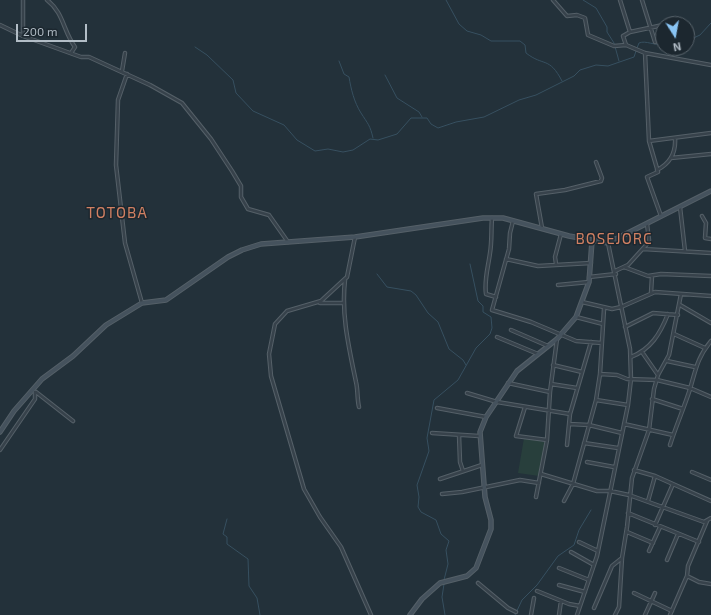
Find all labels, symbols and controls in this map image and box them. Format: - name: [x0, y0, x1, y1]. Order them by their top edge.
- scale bar: [18, 16, 89, 42]
- north arrow: [655, 16, 695, 56]
- text: 200 m: [23, 24, 57, 38]
- text: N: [672, 40, 682, 54]
- district label: TOTOBA: [86, 204, 148, 222]
- district label: BOSEJORC: [575, 230, 653, 248]

